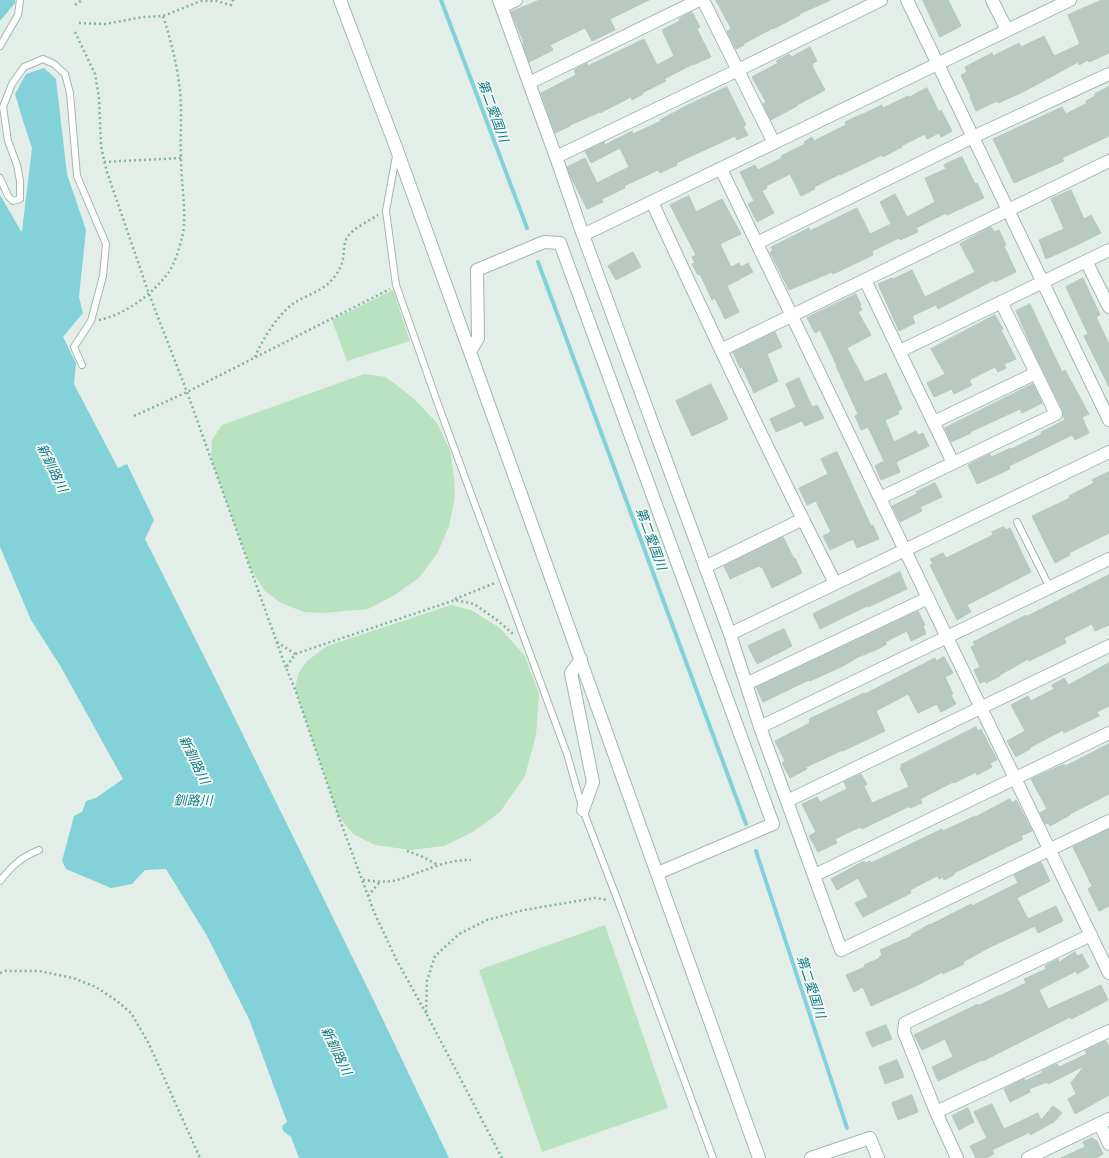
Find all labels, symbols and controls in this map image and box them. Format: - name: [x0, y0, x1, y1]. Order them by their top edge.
- water label: 第二愛国川: [475, 78, 511, 144]
- water label: 新釧路川: [34, 441, 70, 495]
- water label: 第二愛国川: [633, 506, 669, 572]
- water label: 新釧路川: [176, 733, 212, 787]
- water label: 釧路川: [174, 793, 212, 809]
- water label: 第二愛国川: [794, 954, 828, 1020]
- water label: 新釧路川: [318, 1024, 354, 1078]

